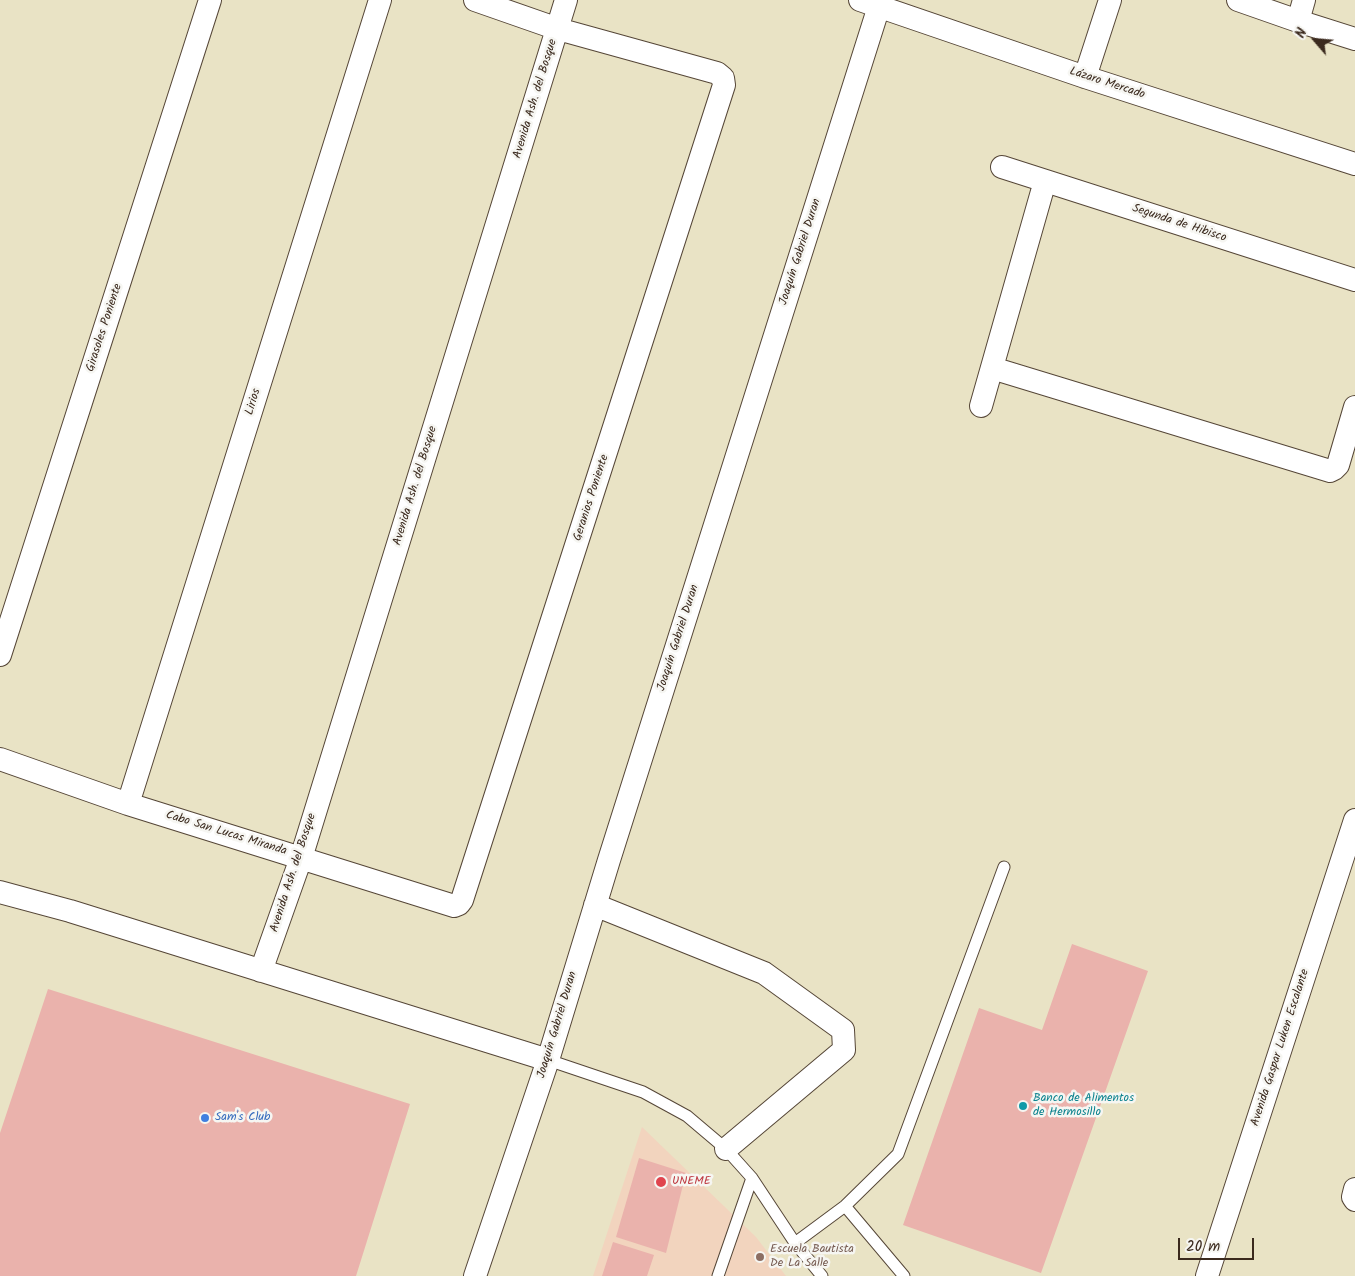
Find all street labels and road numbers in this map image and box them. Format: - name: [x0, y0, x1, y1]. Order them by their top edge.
- street label: Avenida Ash. del Bosque: [511, 38, 561, 160]
- street label: Lázaro Mercado: [1067, 65, 1147, 103]
- street label: Joaquín Gabriel Duran: [777, 197, 825, 307]
- street label: Segunda de Hibisco: [1130, 202, 1228, 246]
- street label: Girasoles Poniente: [84, 282, 126, 374]
- street label: Lirios: [243, 387, 265, 417]
- street label: Avenida Ash. del Bosque: [391, 425, 441, 547]
- street label: Geranios Poniente: [571, 453, 613, 543]
- street label: Joaquín Gabriel Duran: [655, 583, 703, 693]
- street label: Cabo San Lucas Miranda: [164, 809, 288, 859]
- street label: Avenida Ash. del Bosque: [268, 812, 320, 934]
- street label: Avenida Gaspar Luken Escalante: [1249, 968, 1313, 1128]
- street label: Joaquín Gabriel Duran: [535, 970, 581, 1080]

